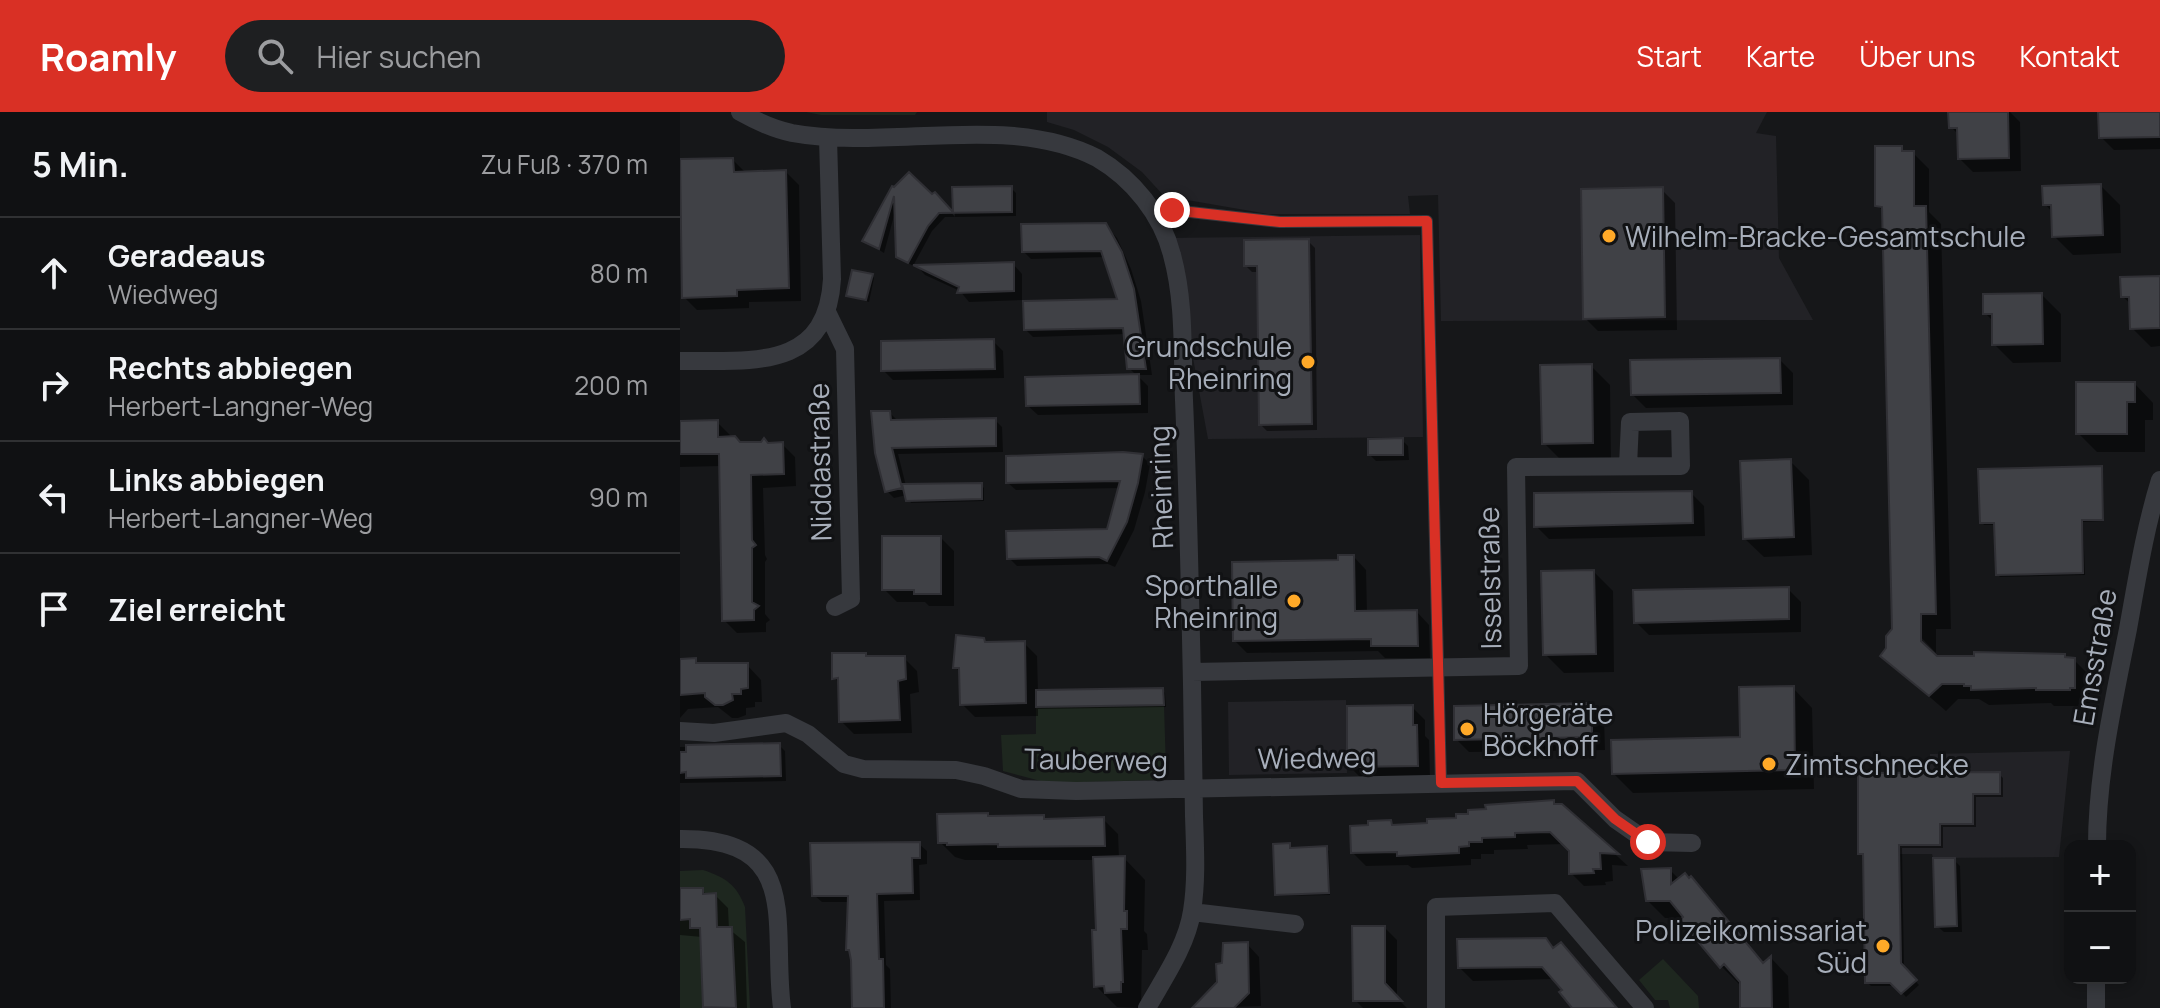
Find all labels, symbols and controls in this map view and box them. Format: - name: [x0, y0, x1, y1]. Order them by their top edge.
- search box: [225, 20, 785, 92]
- text: Roamly: [40, 30, 177, 82]
- icon: search: [253, 34, 297, 78]
- text: Hier suchen: [317, 36, 481, 77]
- text: Start: [1637, 37, 1702, 75]
- text: Karte: [1746, 37, 1815, 75]
- text: Über uns: [1859, 37, 1975, 75]
- text: Kontakt: [2019, 37, 2120, 75]
- text: 5 Min.: [32, 141, 129, 187]
- text: Zu Fuß · 370 m: [480, 146, 648, 182]
- route end: [1154, 192, 1190, 228]
- place label: Wilhelm-Bracke-Gesamtschule: [1625, 217, 2026, 255]
- marker: Wilhelm-Bracke-Gesamtschule: [1600, 227, 1618, 245]
- text: Geradeaus: [108, 235, 265, 276]
- icon: ahead: [32, 251, 76, 295]
- text: 80 m: [590, 255, 648, 291]
- text: Wiedweg: [108, 276, 219, 312]
- place label: Grundschule Rheinring: [1126, 327, 1292, 397]
- text: Rechts abbiegen: [108, 347, 353, 388]
- marker: Grundschule Rheinring: [1299, 353, 1317, 371]
- icon: right: [32, 363, 76, 407]
- text: 200 m: [574, 367, 648, 403]
- street label: Niddastraße: [799, 382, 839, 542]
- text: Herbert-Langner-Weg: [108, 388, 373, 424]
- street label: Rheinring: [1139, 425, 1181, 549]
- text: Links abbiegen: [108, 459, 325, 500]
- icon: left: [32, 475, 76, 519]
- text: 90 m: [589, 479, 648, 515]
- text: Herbert-Langner-Weg: [108, 500, 373, 536]
- street label: Isselstraße: [1469, 506, 1509, 650]
- place label: Sporthalle Rheinring: [1145, 566, 1278, 636]
- street label: Emsstraße: [2063, 585, 2125, 729]
- icon: arrive: [32, 587, 76, 631]
- text: Ziel erreicht: [108, 589, 286, 630]
- marker: Sporthalle Rheinring: [1285, 592, 1303, 610]
- place label: Hörgeräte Böckhoff: [1483, 694, 1613, 764]
- marker: Hörgeräte Böckhoff: [1458, 720, 1476, 738]
- street label: Wiedweg: [1257, 737, 1377, 777]
- street label: Tauberweg: [1024, 739, 1168, 779]
- place label: Zimtschnecke: [1785, 745, 1969, 783]
- marker: Zimtschnecke: [1760, 755, 1778, 773]
- route start: [1630, 824, 1666, 860]
- map controls: [2064, 840, 2136, 984]
- button: +: [2064, 840, 2136, 912]
- place label: Polizeikomissariat Süd: [1635, 911, 1867, 981]
- button: −: [2064, 912, 2136, 984]
- marker: Polizeikomissariat Süd: [1874, 937, 1892, 955]

